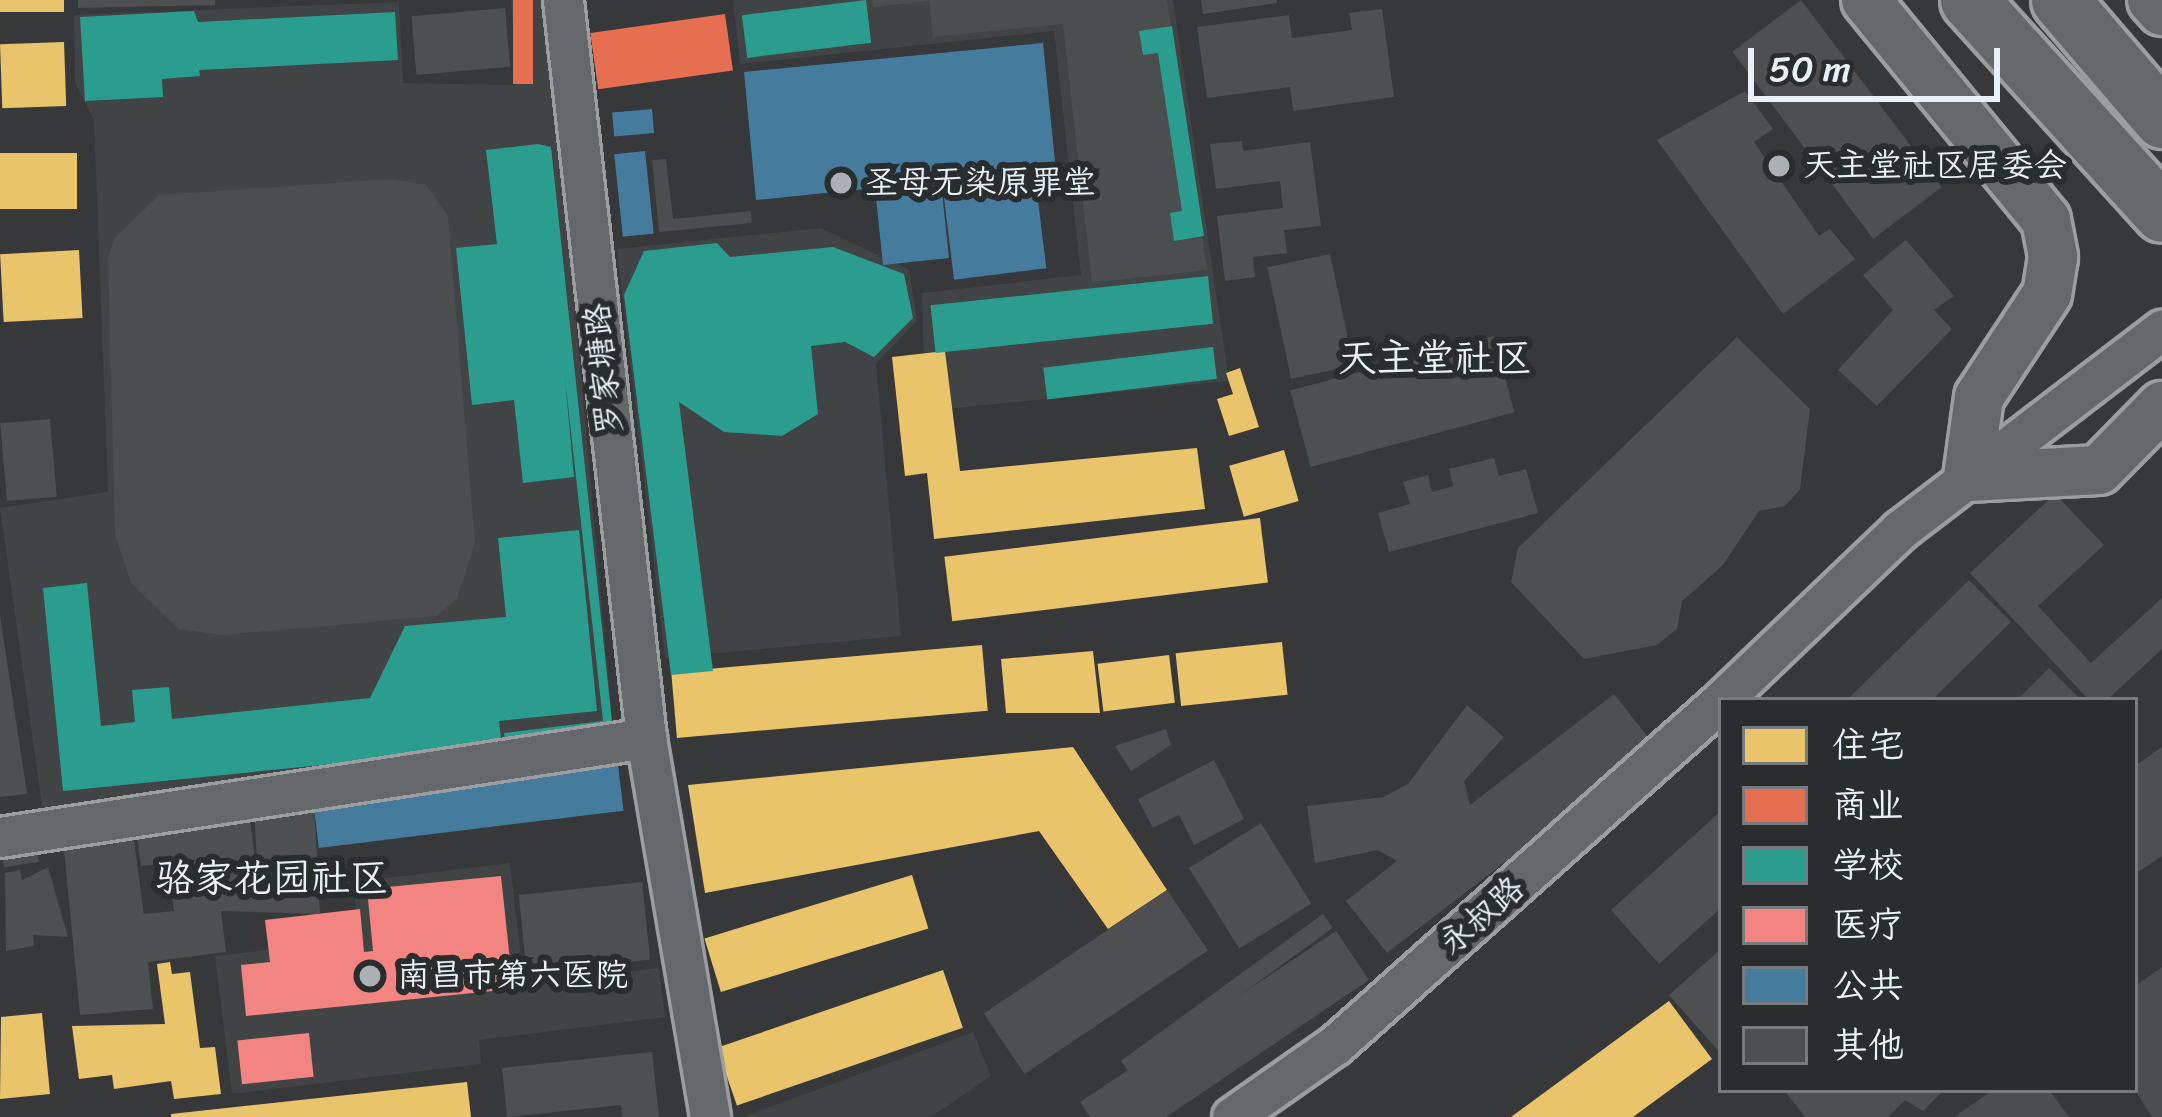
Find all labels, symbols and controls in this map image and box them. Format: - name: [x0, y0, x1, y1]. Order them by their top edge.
- scale bar: [1754, 24, 2006, 98]
- text: 50 m: [1769, 37, 1851, 101]
- place label: 天主堂社区居委会: [1803, 146, 2067, 186]
- marker: 天主堂社区居委会: [1766, 153, 1792, 179]
- place label: 圣母无染原罪堂: [865, 163, 1096, 203]
- marker: 圣母无染原罪堂: [828, 170, 854, 196]
- street label: 罗家塘路: [577, 301, 631, 437]
- district label: 天主堂社区: [1338, 335, 1532, 381]
- legend: [1718, 697, 2138, 1093]
- text: 住宅: [1832, 713, 1904, 777]
- text: 商业: [1832, 773, 1904, 837]
- text: 学校: [1832, 833, 1904, 897]
- district label: 骆家花园社区: [155, 855, 389, 901]
- street label: 永叔路: [1432, 869, 1532, 963]
- text: 医疗: [1832, 893, 1904, 957]
- text: 公共: [1832, 953, 1904, 1017]
- place label: 南昌市第六医院: [397, 956, 628, 996]
- marker: 南昌市第六医院: [354, 960, 386, 992]
- text: 其他: [1832, 1013, 1904, 1077]

